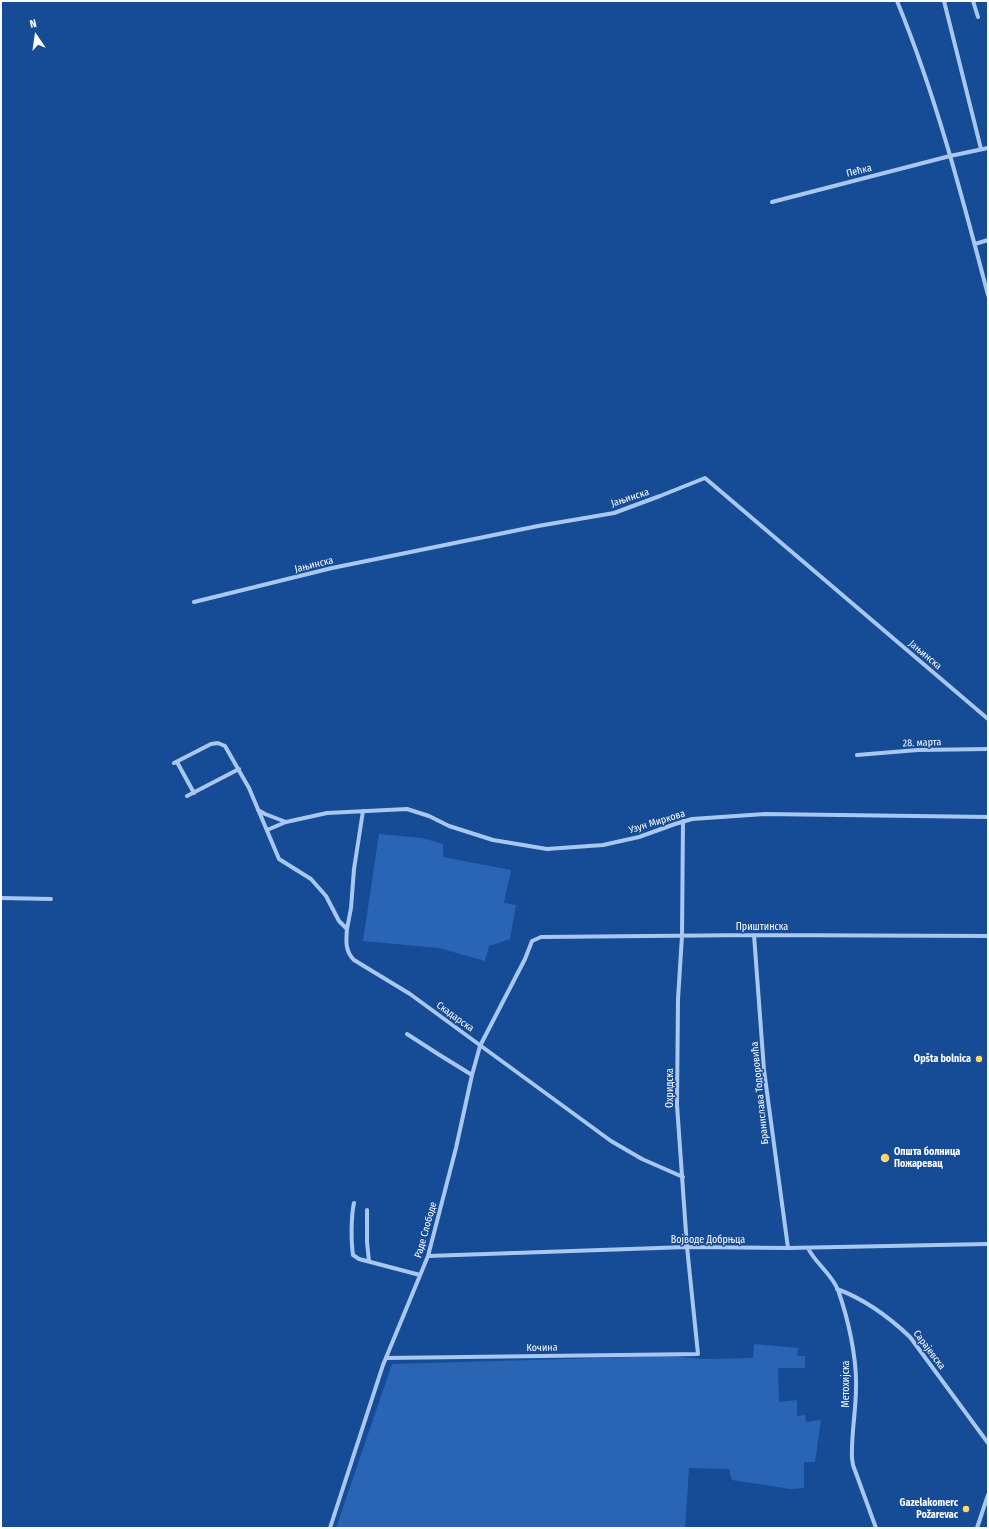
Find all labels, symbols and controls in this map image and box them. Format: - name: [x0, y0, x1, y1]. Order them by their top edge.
- north arrow: [16, 16, 56, 56]
- text: N: [29, 17, 38, 31]
- street label: Пећка: [845, 162, 873, 180]
- street label: Јањинска: [609, 486, 651, 510]
- street label: Јањинска: [293, 554, 335, 576]
- street label: Јањинска: [906, 638, 944, 672]
- street label: 28. марта: [903, 736, 941, 750]
- street label: Узун Миркова: [627, 808, 687, 836]
- street label: Приштинска: [736, 921, 788, 933]
- street label: Скадарска: [434, 999, 476, 1035]
- street label: Бранислава Тодоровића: [749, 1041, 771, 1145]
- place label: Opšta bolnica: [914, 1053, 971, 1065]
- marker: Opšta bolnica: [974, 1054, 984, 1064]
- street label: Охридска: [664, 1068, 676, 1108]
- place label: Општа болница Пожаревац: [894, 1146, 960, 1170]
- marker: Општа болница Пожаревац: [879, 1152, 891, 1164]
- street label: Раде Слободе: [412, 1201, 440, 1259]
- street label: Војводе Добрњца: [671, 1234, 745, 1246]
- street label: Сарајевска: [910, 1328, 948, 1372]
- street label: Кочина: [526, 1342, 558, 1354]
- street label: Метохијска: [840, 1361, 852, 1407]
- place label: Gazelakomerc Požarevac: [900, 1497, 958, 1520]
- marker: Gazelakomerc Požarevac: [961, 1504, 971, 1514]

